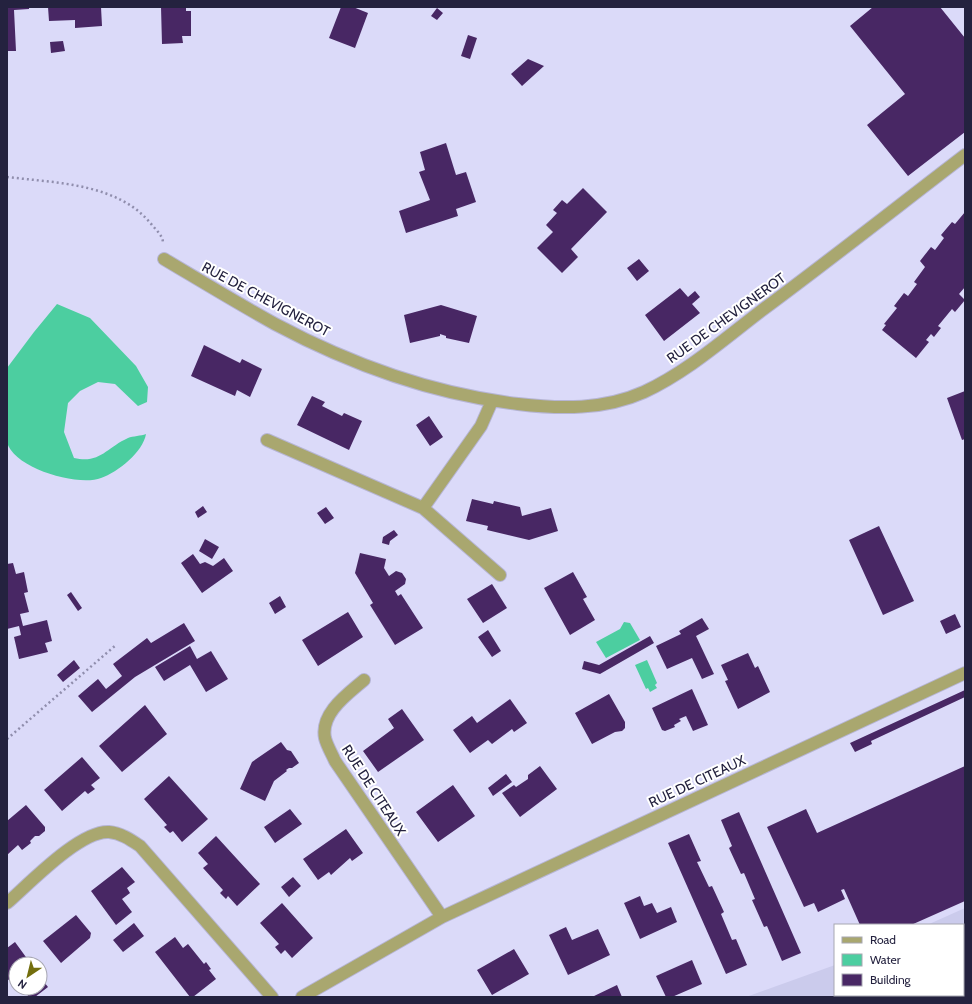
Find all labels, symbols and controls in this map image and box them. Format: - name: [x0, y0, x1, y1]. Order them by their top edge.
- street label: RUE DE CHEVIGNEROT: [199, 258, 334, 341]
- street label: RUE DE CHEVIGNEROT: [663, 269, 789, 367]
- street label: RUE DE CITEAUX: [338, 741, 410, 839]
- street label: RUE DE CITEAUX: [646, 750, 749, 811]
- legend: [834, 924, 964, 996]
- text: Road: [870, 932, 896, 947]
- text: Water: [870, 952, 901, 967]
- north arrow: [8, 956, 48, 996]
- text: Building: [870, 972, 912, 987]
- text: N: [15, 976, 29, 992]

